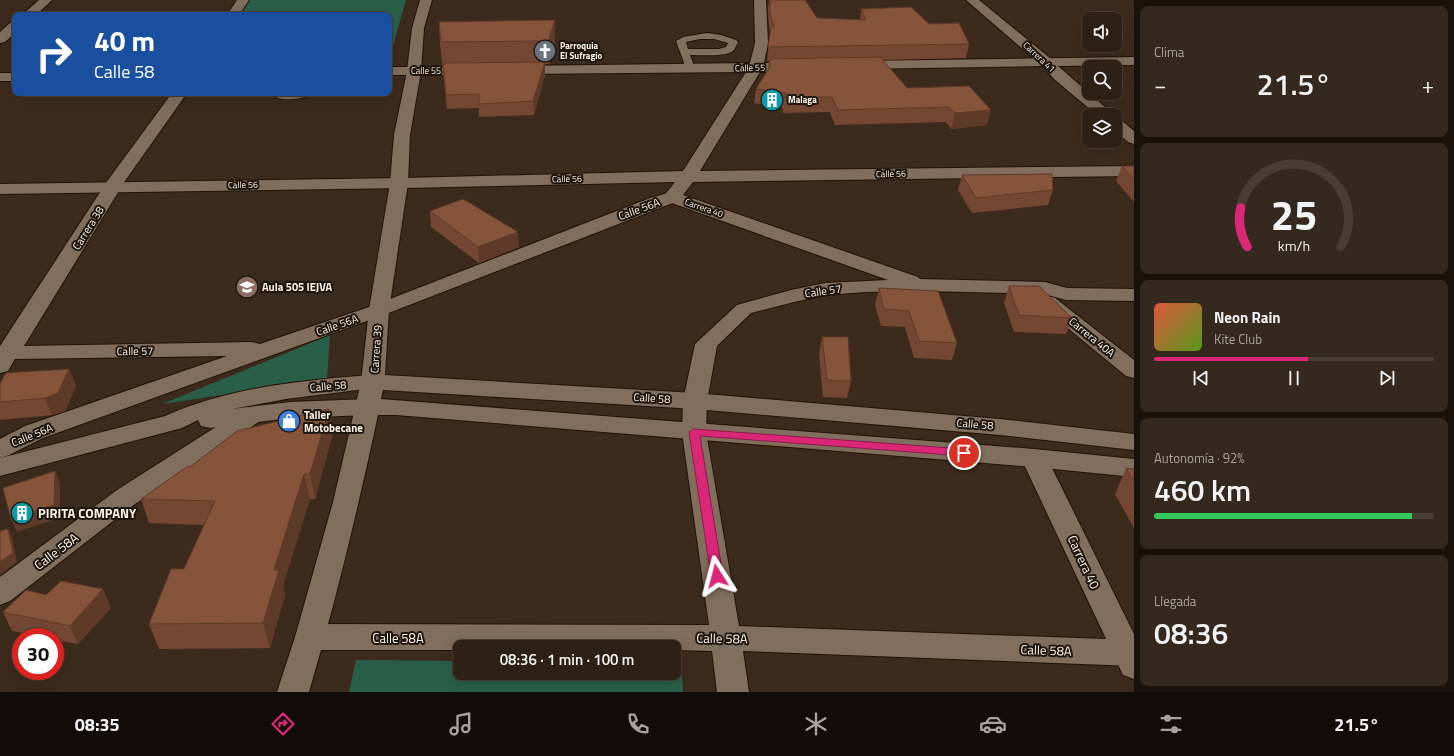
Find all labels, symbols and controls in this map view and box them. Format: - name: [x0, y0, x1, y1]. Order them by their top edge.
- map controls: [1082, 12, 1122, 148]
- button: sound: [1082, 12, 1122, 52]
- text: 40 m: [94, 19, 155, 62]
- icon: right: [28, 28, 80, 80]
- church icon: Parroquia El Sufragio: [532, 38, 558, 64]
- street label: Carrera 41: [1020, 38, 1058, 75]
- place label: Parroquia El Sufragio: [560, 39, 603, 62]
- text: Clima: [1154, 42, 1184, 62]
- text: Calle 58: [94, 58, 154, 85]
- street label: Calle 55: [735, 60, 765, 75]
- button: search: [1082, 60, 1122, 100]
- text: 21.5°: [1257, 61, 1331, 107]
- street label: Calle 55: [411, 64, 441, 77]
- text: −: [1154, 68, 1166, 102]
- text: +: [1422, 68, 1434, 102]
- building icon: Malaga: [759, 87, 785, 113]
- place label: Malaga: [788, 93, 817, 106]
- button: layers: [1082, 108, 1122, 148]
- street label: Calle 56: [876, 167, 906, 180]
- street label: Calle 56: [552, 172, 582, 185]
- street label: Calle 56: [228, 178, 258, 191]
- text: 25: [1271, 183, 1317, 246]
- street label: Calle 56A: [616, 194, 663, 224]
- street label: Carrera 40: [683, 195, 725, 220]
- street label: Carrera 38: [68, 203, 108, 253]
- text: km/h: [1278, 234, 1310, 256]
- school or university icon: Aula 505 IEJVA: [234, 274, 260, 300]
- place label: Aula 505 IEJVA: [262, 279, 333, 295]
- street label: Calle 57: [804, 281, 842, 301]
- text: Neon Rain: [1214, 306, 1281, 329]
- street label: Calle 56A: [314, 310, 361, 340]
- street label: Carrera 40A: [1066, 313, 1119, 361]
- street label: Carrera 39: [366, 324, 386, 374]
- text: Kite Club: [1214, 329, 1262, 349]
- street label: Calle 57: [116, 343, 154, 359]
- icon: previous: [1190, 367, 1212, 389]
- icon: pause: [1283, 367, 1305, 389]
- icon: next: [1376, 367, 1398, 389]
- street label: Calle 58: [309, 376, 347, 396]
- street label: Calle 58: [633, 389, 671, 407]
- place label: Taller Motobecane: [304, 407, 363, 436]
- shop icon: Taller Motobecane: [276, 408, 302, 434]
- street label: Calle 58: [956, 414, 994, 434]
- street label: Calle 56A: [9, 419, 56, 451]
- pin: [947, 436, 981, 470]
- icon: arrive: [953, 442, 975, 464]
- text: Autonomía · 92%: [1154, 448, 1245, 468]
- text: 460 km: [1154, 467, 1251, 513]
- building icon: PIRITA COMPANY: [9, 500, 35, 526]
- place label: PIRITA COMPANY: [38, 503, 137, 523]
- street label: Calle 58A: [29, 527, 83, 574]
- street label: Carrera 40: [1063, 532, 1105, 592]
- position arrow: [696, 555, 738, 597]
- text: Llegada: [1154, 591, 1196, 611]
- text: 08:36: [1154, 610, 1228, 656]
- speed limit sign: 30: [12, 628, 64, 680]
- street label: Calle 58A: [372, 628, 424, 648]
- street label: Calle 58A: [696, 628, 748, 648]
- street label: Calle 58A: [1020, 639, 1072, 661]
- text: 08:36 · 1 min · 100 m: [500, 648, 634, 671]
- icon: directions: [269, 710, 297, 738]
- icon: music: [447, 710, 475, 738]
- icon: phone: [624, 710, 652, 738]
- icon: climate: [802, 710, 830, 738]
- icon: car: [979, 710, 1007, 738]
- icon: filters: [1157, 710, 1185, 738]
- text: 08:35: [75, 711, 120, 738]
- text: 21.5°: [1334, 711, 1379, 738]

